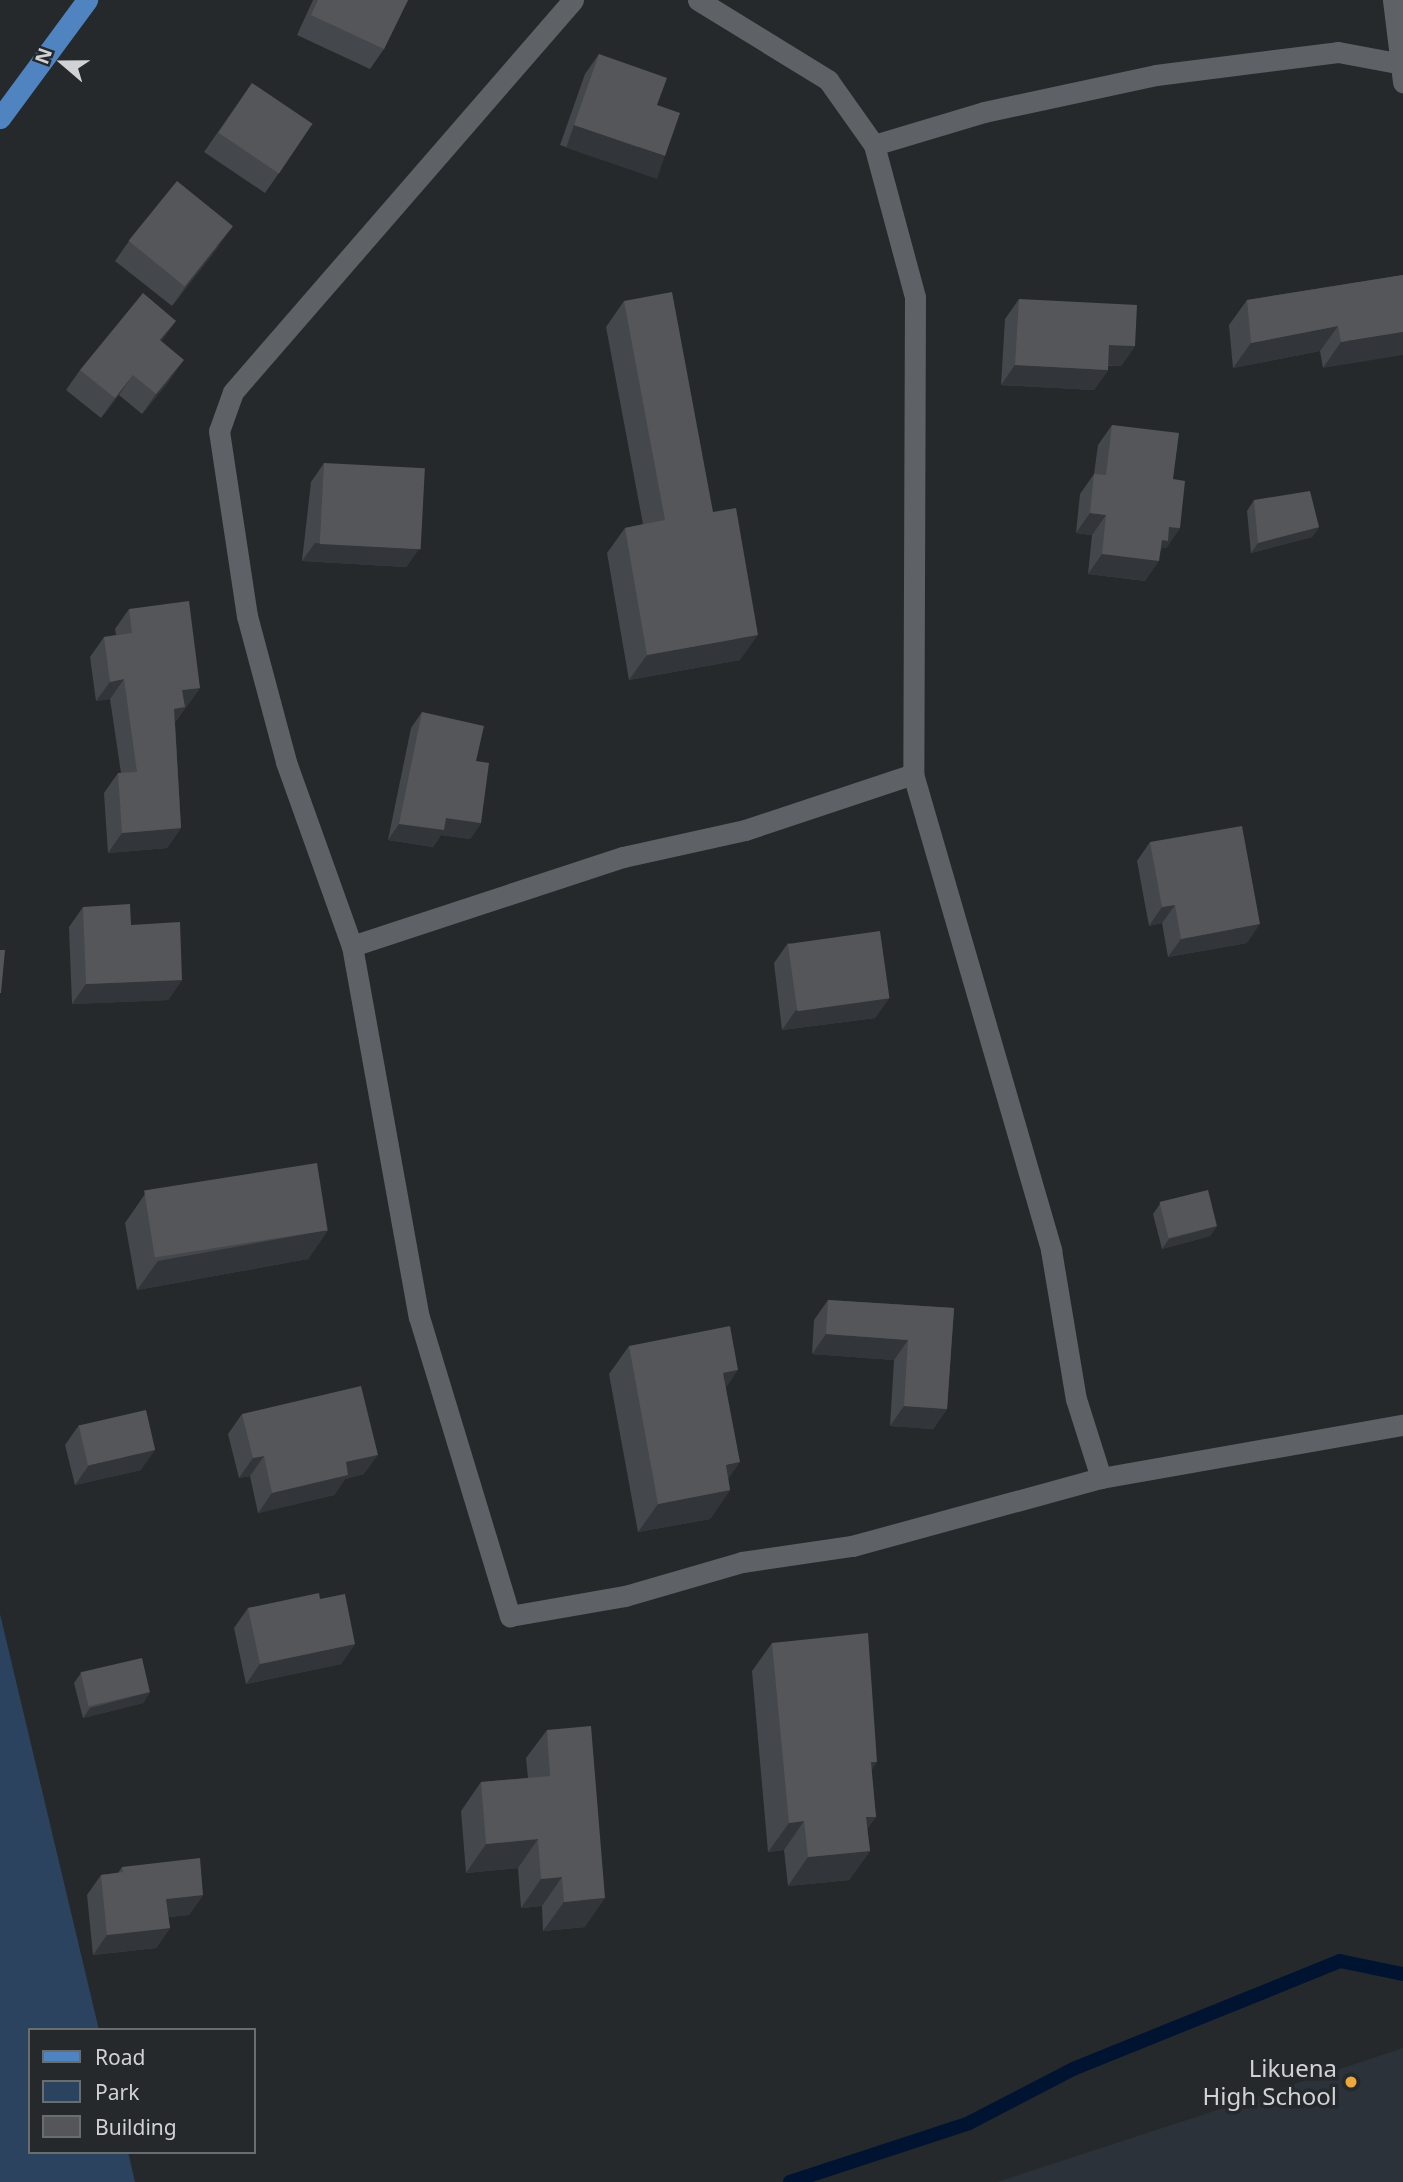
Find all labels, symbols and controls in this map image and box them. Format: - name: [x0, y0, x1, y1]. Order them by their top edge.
- north arrow: [28, 28, 98, 98]
- text: N: [28, 44, 58, 68]
- legend: [28, 2028, 256, 2154]
- text: Road: [95, 2043, 145, 2071]
- place label: Likuena High School: [1202, 2054, 1337, 2110]
- marker: Likuena High School: [1343, 2074, 1359, 2090]
- text: Park: [95, 2078, 139, 2106]
- text: Building: [95, 2113, 177, 2141]

